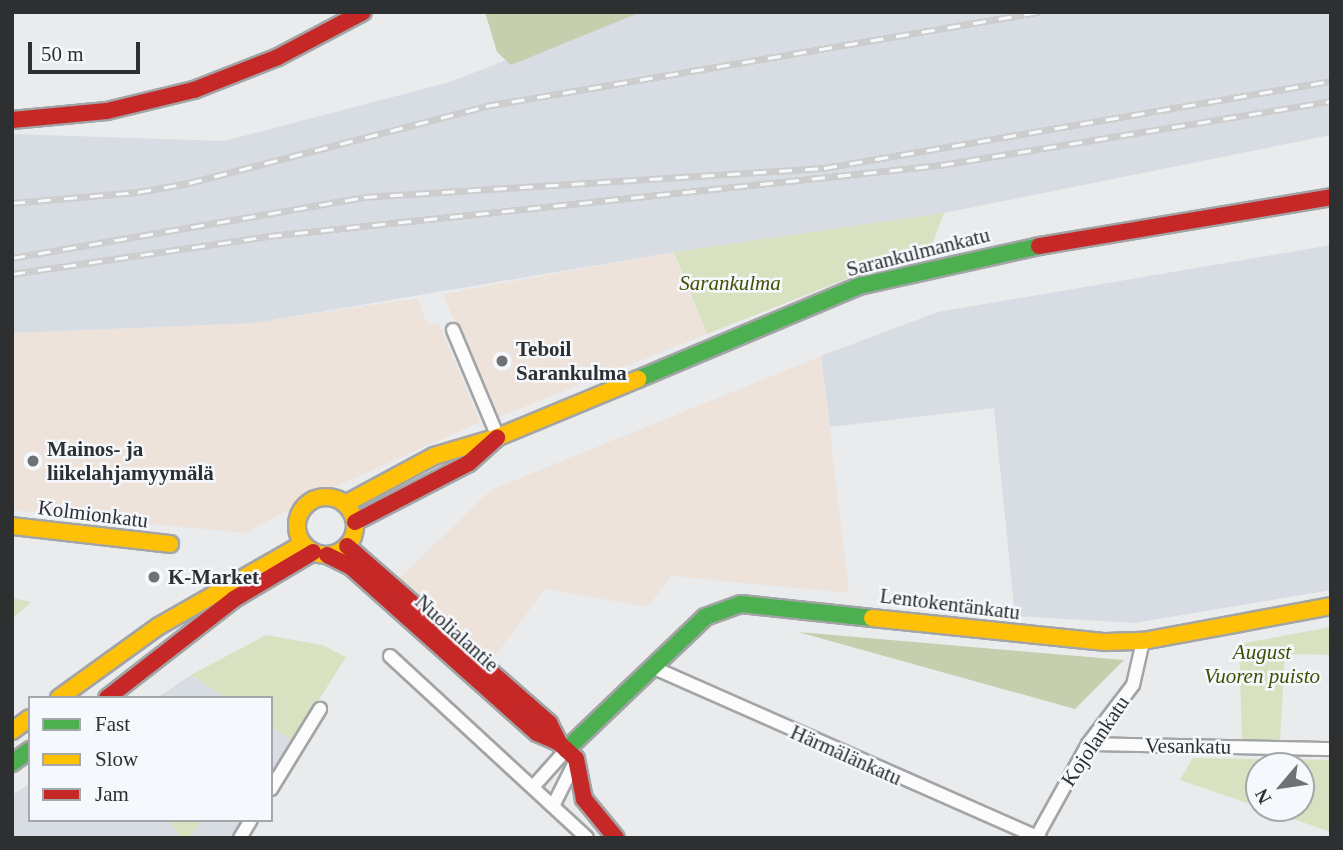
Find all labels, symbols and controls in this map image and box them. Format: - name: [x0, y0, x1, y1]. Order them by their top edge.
- scale bar: [32, 28, 144, 72]
- text: 50 m: [41, 42, 84, 66]
- street label: Sarankulmankatu: [844, 222, 992, 282]
- park label: Sarankulma: [679, 270, 781, 296]
- place label: Teboil Sarankulma: [516, 336, 627, 386]
- marker: Teboil Sarankulma: [494, 353, 510, 369]
- place label: Mainos- ja liikelahjamyymälä: [47, 436, 214, 486]
- marker: Mainos- ja liikelahjamyymälä: [25, 453, 41, 469]
- street label: Kolmionkatu: [36, 495, 150, 533]
- place label: K-Market: [168, 564, 259, 590]
- marker: K-Market: [146, 569, 162, 585]
- street label: Lentokentänkatu: [878, 583, 1022, 625]
- street label: Nuolialantie: [410, 589, 504, 677]
- park label: August Vuoren puisto: [1204, 639, 1320, 689]
- street label: Kojolankatu: [1056, 691, 1134, 791]
- legend: [28, 696, 273, 822]
- text: Fast: [95, 712, 130, 736]
- street label: Härmälänkatu: [787, 719, 905, 791]
- street label: Vesankatu: [1145, 733, 1231, 759]
- text: Slow: [95, 747, 138, 771]
- north arrow: [1245, 752, 1315, 822]
- text: Jam: [95, 782, 129, 806]
- text: N: [1250, 785, 1275, 808]

